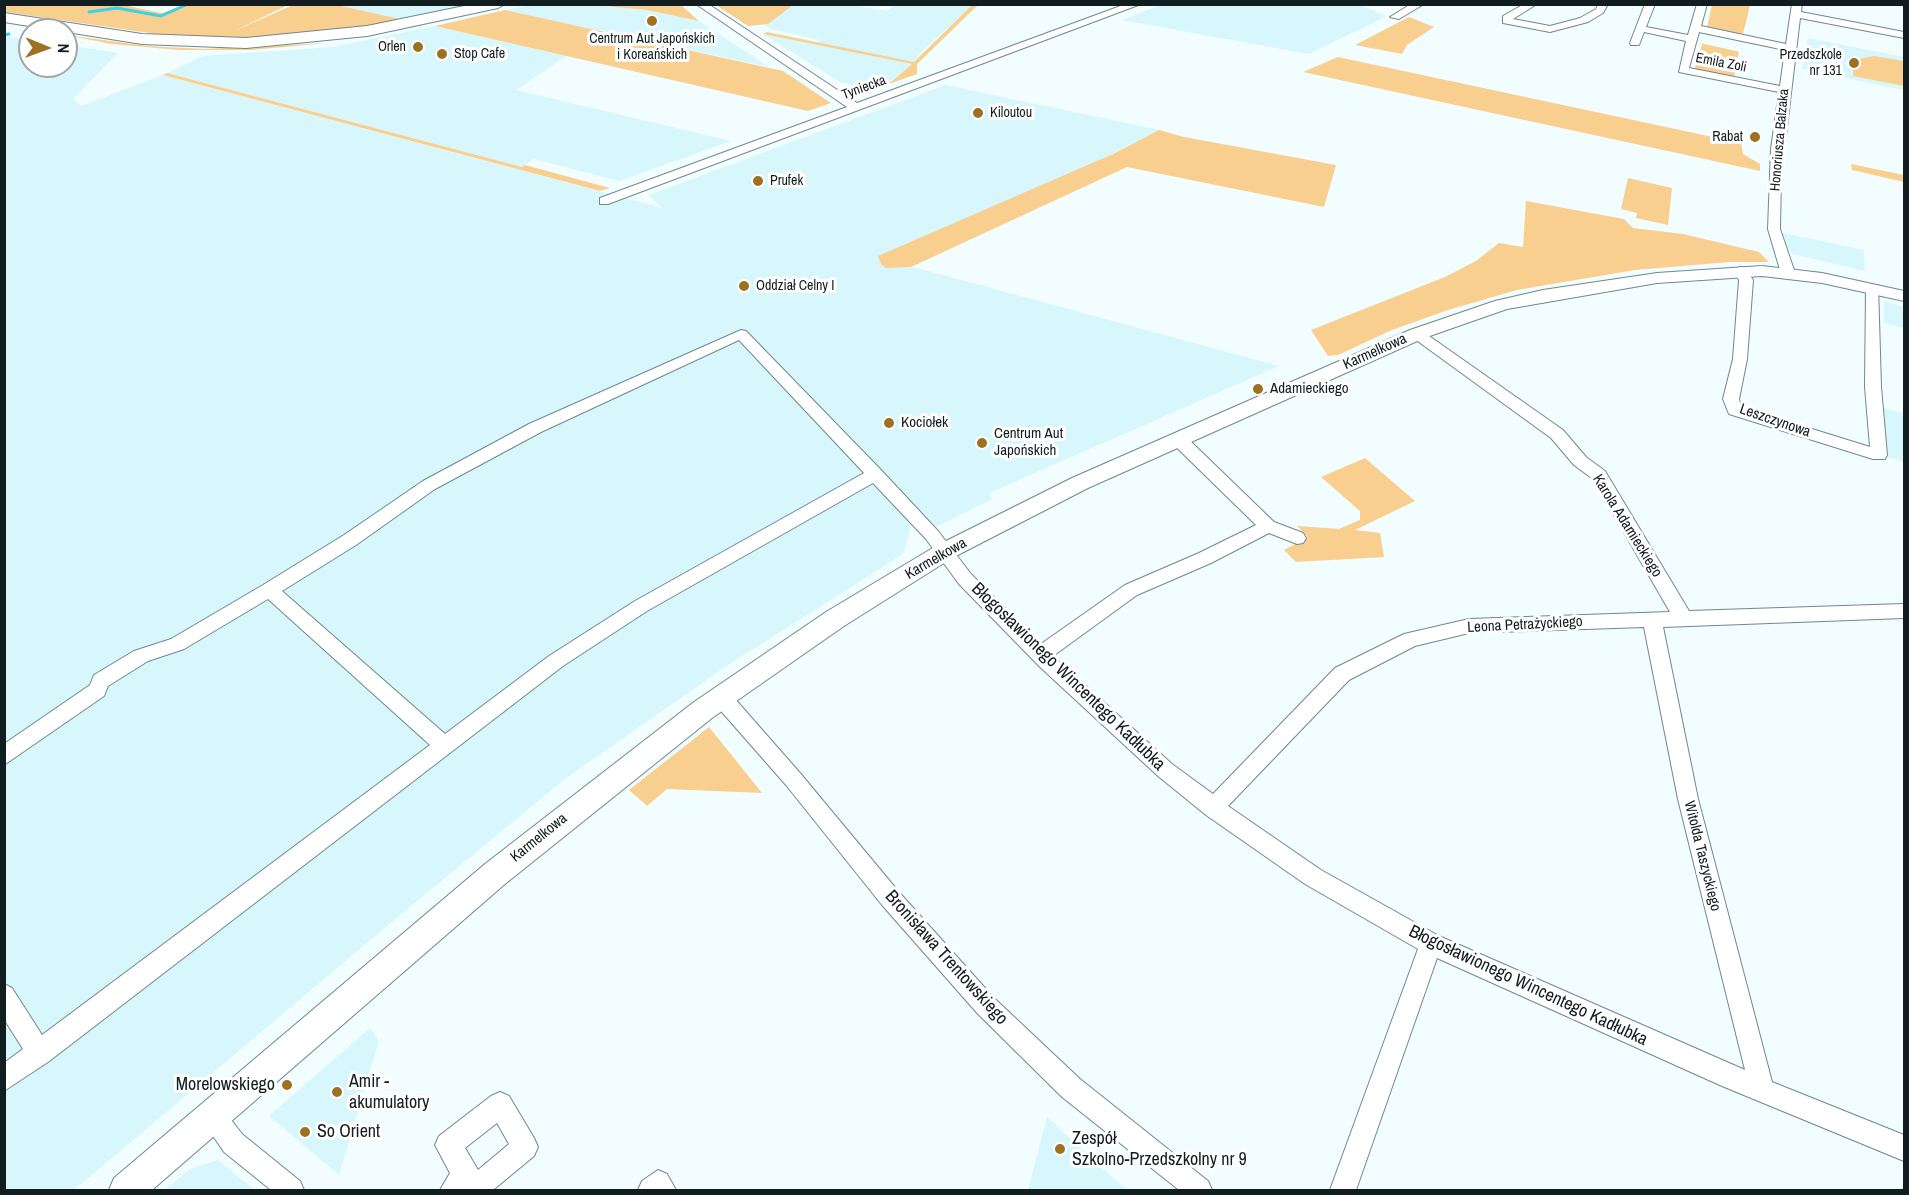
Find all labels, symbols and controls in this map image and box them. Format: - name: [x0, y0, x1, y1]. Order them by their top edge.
- marker: Centrum Aut Japońskich i Koreańskich: [645, 14, 659, 28]
- north arrow: [18, 18, 78, 78]
- place label: Centrum Aut Japońskich i Koreańskich: [589, 31, 715, 63]
- place label: Orlen: [378, 39, 406, 55]
- marker: Orlen: [411, 40, 425, 54]
- text: N: [53, 43, 75, 53]
- place label: Stop Cafe: [454, 46, 505, 62]
- marker: Stop Cafe: [435, 47, 449, 61]
- place label: Przedszkole nr 131: [1779, 47, 1842, 80]
- street label: Emila Zoli: [1694, 50, 1748, 76]
- marker: Przedszkole nr 131: [1847, 56, 1861, 70]
- street label: Tyniecka: [840, 72, 888, 104]
- street label: Honoriusza Balzaka: [1767, 88, 1793, 192]
- place label: Kiloutou: [990, 105, 1032, 121]
- marker: Kiloutou: [971, 106, 985, 120]
- place label: Rabat: [1712, 129, 1743, 145]
- marker: Rabat: [1748, 130, 1762, 144]
- place label: Prufek: [770, 173, 803, 189]
- marker: Prufek: [751, 174, 765, 188]
- place label: Oddział Celny I: [756, 278, 834, 294]
- marker: Oddział Celny I: [737, 279, 751, 293]
- street label: Karmelkowa: [1340, 330, 1410, 374]
- place label: Adamieckiego: [1270, 380, 1349, 398]
- marker: Adamieckiego: [1251, 382, 1265, 396]
- street label: Leszczynowa: [1737, 400, 1813, 442]
- place label: Kociołek: [901, 414, 948, 432]
- marker: Kociołek: [882, 416, 896, 430]
- place label: Centrum Aut Japońskich: [994, 425, 1063, 460]
- marker: Centrum Aut Japońskich: [975, 436, 989, 450]
- street label: Karola Adamieckiego: [1588, 471, 1666, 581]
- street label: Karmelkowa: [902, 534, 970, 584]
- street label: Błogosławionego Wincentego Kadłubka: [967, 579, 1169, 775]
- street label: Leona Petrażyckiego: [1467, 613, 1583, 637]
- street label: Witolda Taszyckiego: [1680, 799, 1724, 913]
- street label: Karmelkowa: [507, 810, 571, 866]
- street label: Bronisława Trentowskiego: [880, 886, 1012, 1030]
- street label: Błogosławionego Wincentego Kadłubka: [1405, 921, 1651, 1051]
- place label: Amir - akumulatory: [349, 1071, 429, 1114]
- place label: Morelowskiego: [176, 1074, 275, 1096]
- marker: Morelowskiego: [280, 1078, 294, 1092]
- marker: Amir - akumulatory: [330, 1085, 344, 1099]
- place label: So Orient: [317, 1121, 380, 1143]
- marker: So Orient: [298, 1125, 312, 1139]
- place label: Zespół Szkolno-Przedszkolny nr 9: [1072, 1128, 1247, 1170]
- marker: Zespół Szkolno-Przedszkolny nr 9: [1053, 1142, 1067, 1156]

